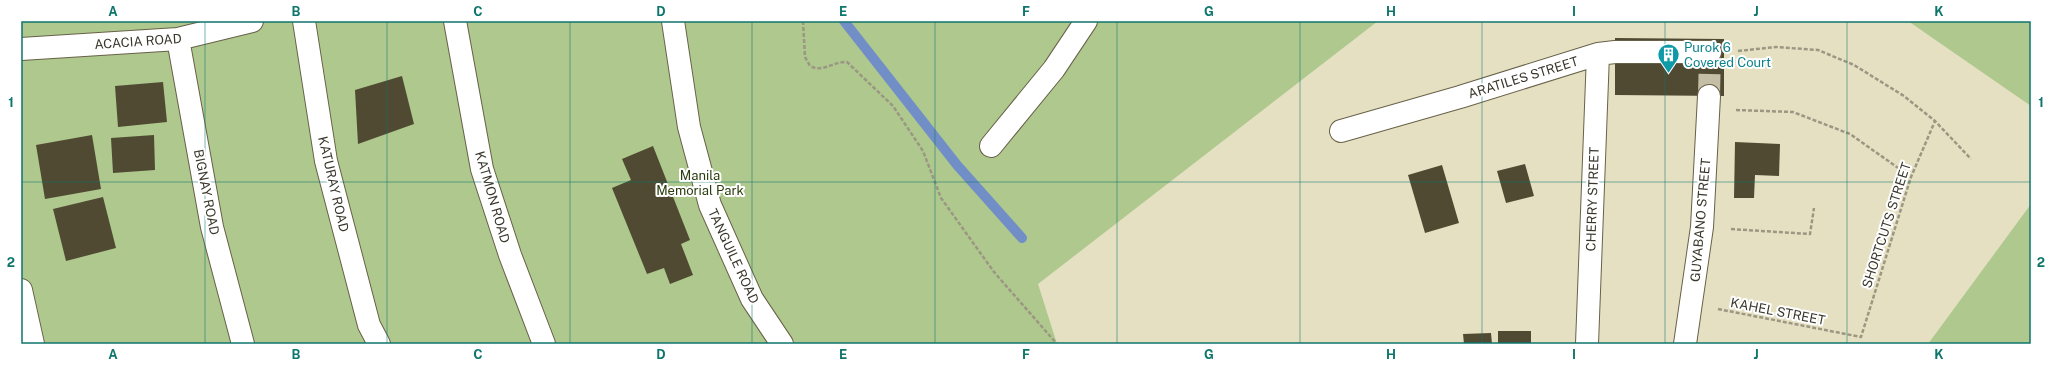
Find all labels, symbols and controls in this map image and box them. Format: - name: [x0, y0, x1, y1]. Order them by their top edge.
- text: A: [108, 4, 118, 19]
- text: B: [292, 4, 301, 19]
- text: C: [473, 4, 483, 19]
- text: D: [656, 4, 666, 19]
- text: E: [839, 4, 847, 19]
- text: F: [1022, 4, 1030, 19]
- text: G: [1204, 4, 1214, 19]
- text: H: [1386, 4, 1396, 19]
- text: I: [1572, 4, 1576, 19]
- text: J: [1753, 4, 1759, 19]
- text: K: [1934, 4, 1944, 19]
- street label: ACACIA ROAD: [94, 31, 182, 52]
- place label: Purok 6 Covered Court: [1684, 40, 1771, 70]
- building icon: Purok 6 Covered Court: [1656, 41, 1682, 74]
- street label: ARATILES STREET: [1466, 54, 1580, 101]
- text: 1: [8, 95, 14, 110]
- text: 1: [2038, 95, 2044, 110]
- street label: KATURAY ROAD: [315, 135, 352, 234]
- street label: CHERRY STREET: [1583, 146, 1602, 252]
- street label: BIGNAY ROAD: [191, 148, 222, 236]
- street label: KATMON ROAD: [472, 149, 513, 245]
- street label: GUYABANO STREET: [1688, 157, 1713, 283]
- street label: SHORTCUTS STREET: [1859, 160, 1914, 290]
- park label: Manila Memorial Park: [656, 168, 744, 198]
- street label: TANGUILE ROAD: [705, 207, 762, 306]
- text: 2: [7, 255, 15, 270]
- text: 2: [2037, 255, 2045, 270]
- street label: KAHEL STREET: [1729, 295, 1827, 328]
- text: A: [108, 347, 118, 362]
- text: B: [292, 347, 301, 362]
- text: C: [473, 347, 483, 362]
- text: D: [656, 347, 666, 362]
- text: E: [839, 347, 847, 362]
- text: F: [1022, 347, 1030, 362]
- text: G: [1204, 347, 1214, 362]
- text: H: [1386, 347, 1396, 362]
- text: I: [1572, 347, 1576, 362]
- text: J: [1753, 347, 1759, 362]
- text: K: [1934, 347, 1944, 362]

